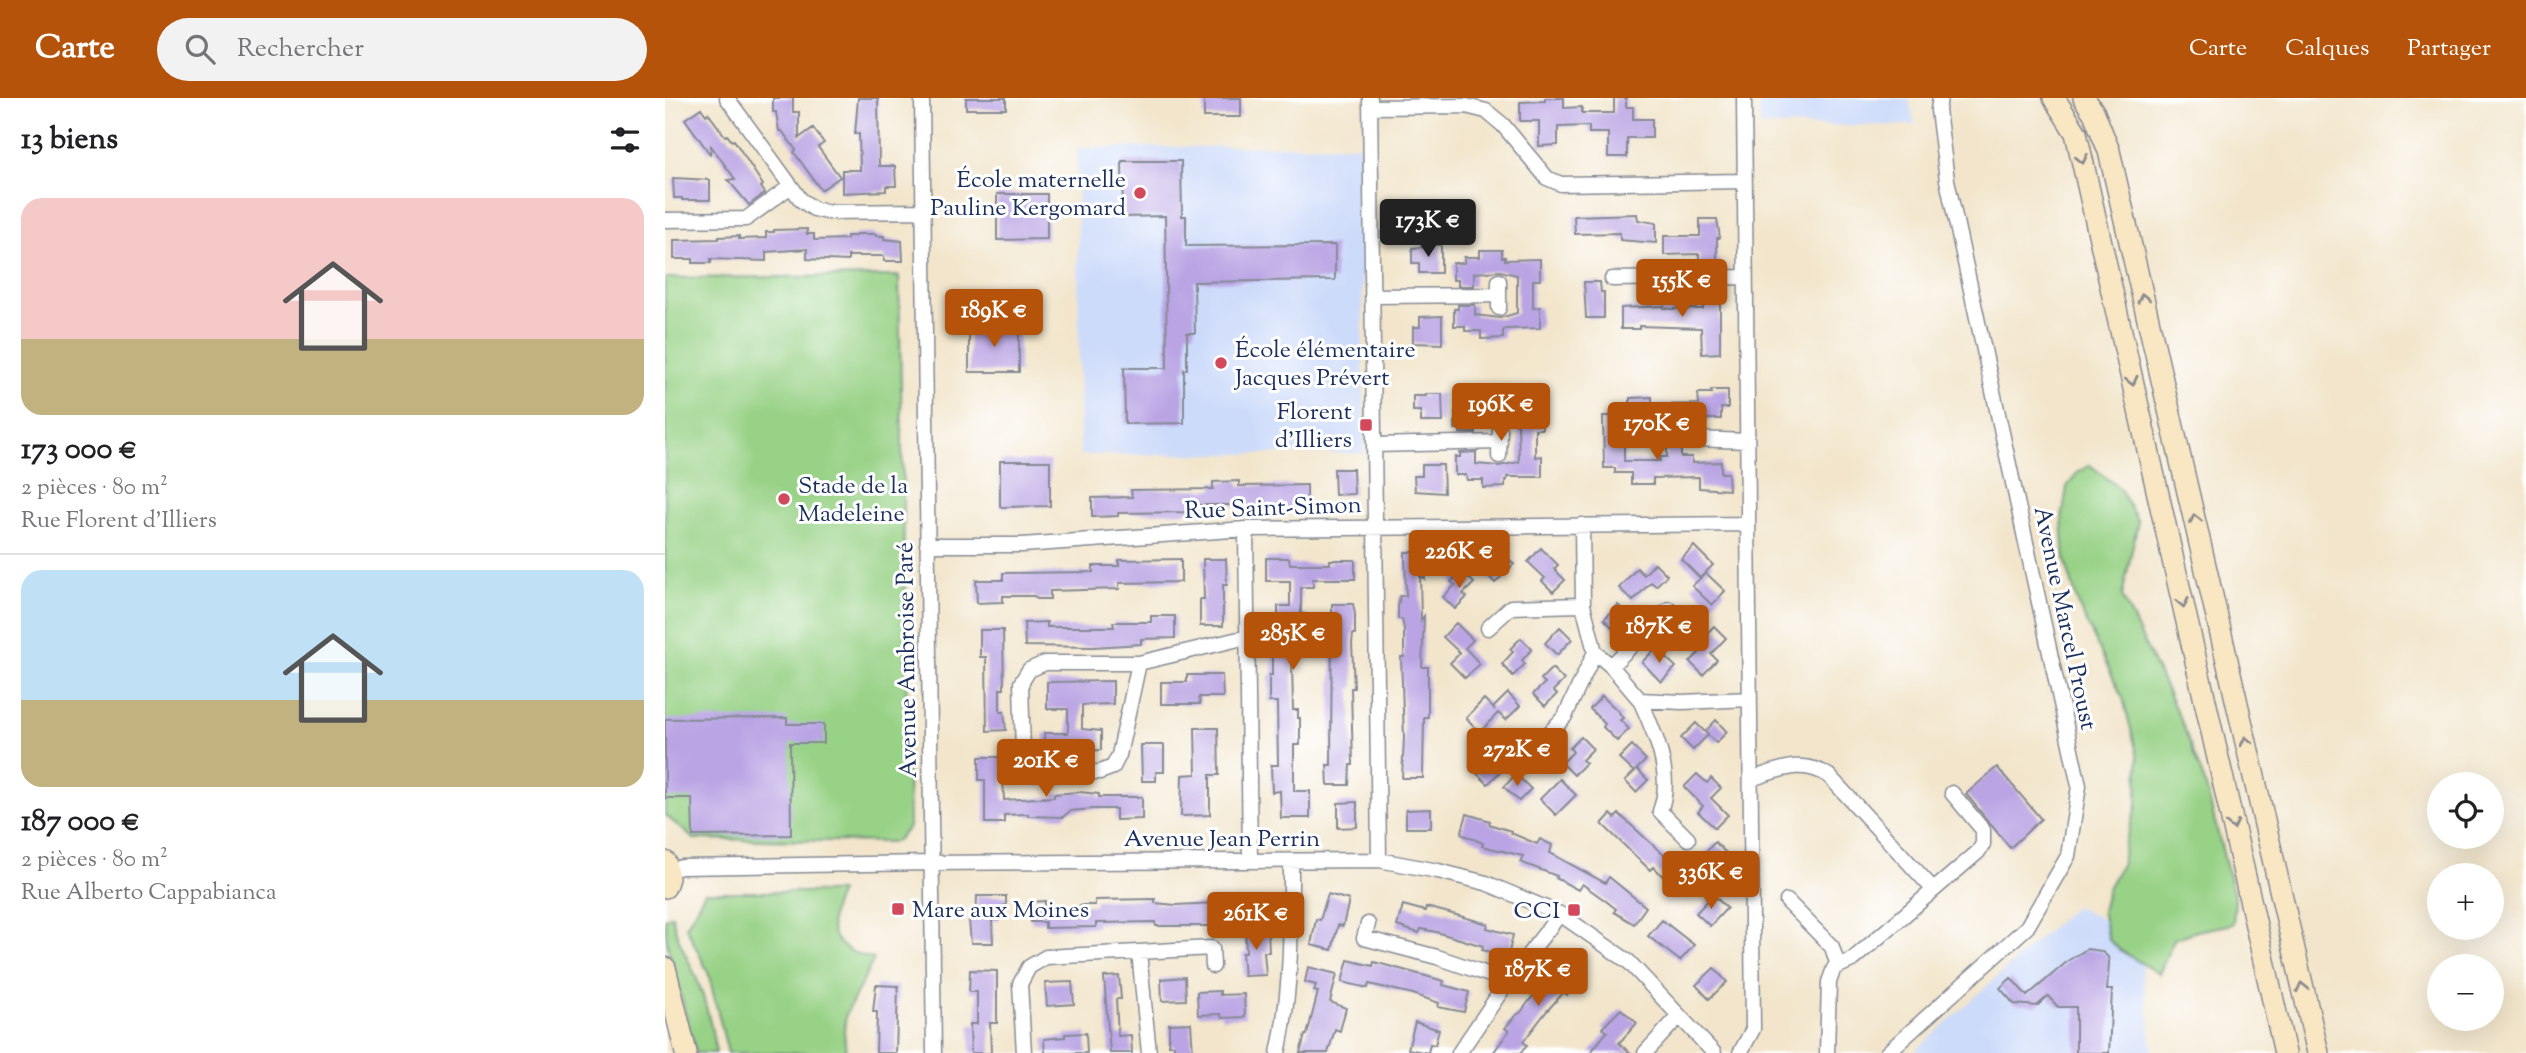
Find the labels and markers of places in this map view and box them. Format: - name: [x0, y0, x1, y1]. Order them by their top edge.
- place label: École maternelle Pauline Kergomard: [930, 164, 1126, 226]
- marker: École maternelle Pauline Kergomard: [1132, 185, 1148, 201]
- pin: 173K €: [1371, 200, 1485, 259]
- pin: 155K €: [1625, 260, 1739, 319]
- pin: 189K €: [937, 289, 1051, 349]
- place label: École élémentaire Jacques Prévert: [1233, 334, 1416, 396]
- marker: École élémentaire Jacques Prévert: [1213, 355, 1229, 371]
- pin: 196K €: [1444, 384, 1558, 443]
- place label: Florent d'Illiers: [1275, 396, 1352, 458]
- pin: 170K €: [1600, 402, 1714, 462]
- marker: Florent d'Illiers: [1358, 417, 1374, 433]
- place label: Stade de la Madeleine: [798, 470, 908, 532]
- marker: Stade de la Madeleine: [776, 491, 792, 507]
- pin: 226K €: [1402, 531, 1516, 590]
- pin: 187K €: [1602, 606, 1716, 665]
- pin: 285K €: [1236, 612, 1350, 672]
- pin: 272K €: [1460, 728, 1574, 788]
- pin: 201K €: [989, 740, 1103, 799]
- pin: 336K €: [1654, 852, 1768, 911]
- pin: 261K €: [1199, 892, 1313, 952]
- place label: Mare aux Moines: [912, 894, 1089, 928]
- place label: CCI: [1513, 895, 1560, 929]
- marker: Mare aux Moines: [890, 901, 906, 917]
- marker: CCI: [1566, 902, 1582, 918]
- pin: 187K €: [1481, 948, 1595, 1008]

